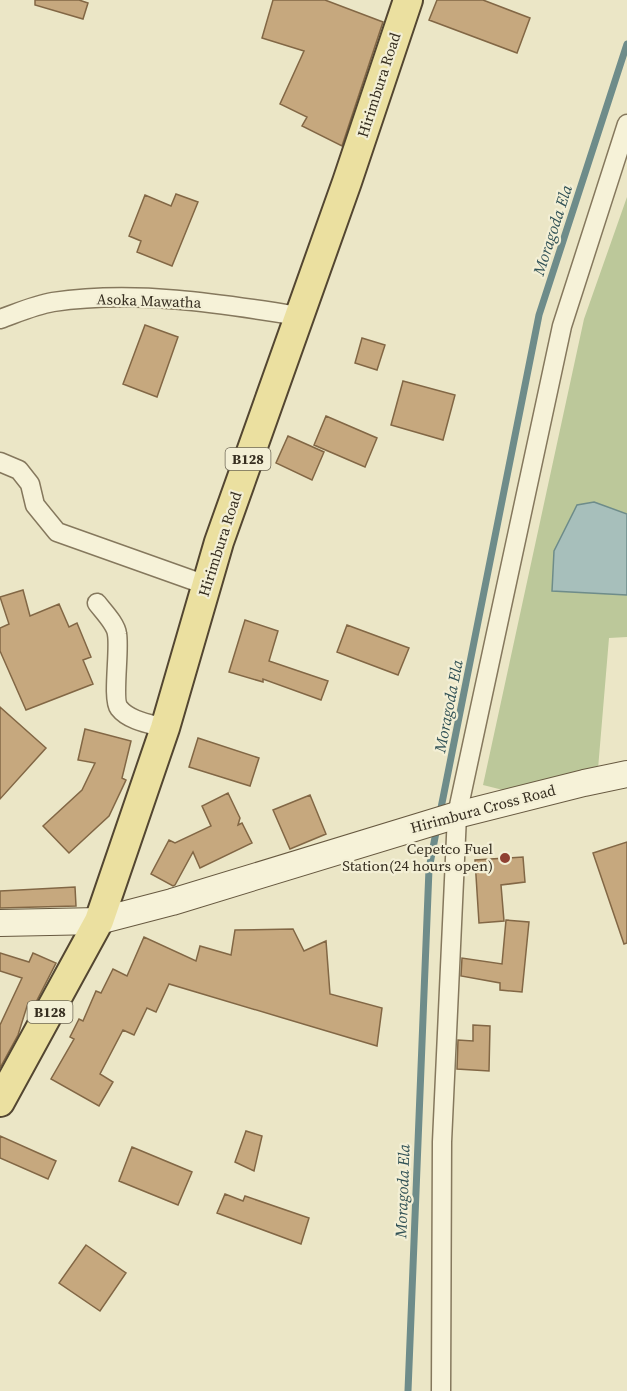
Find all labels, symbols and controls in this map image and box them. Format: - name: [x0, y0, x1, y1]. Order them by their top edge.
- street label: Hirimbura Road: [352, 29, 406, 140]
- water label: Moragoda Ela: [527, 181, 577, 279]
- street label: Asoka Mawatha: [96, 288, 202, 313]
- road number: B128: [226, 448, 270, 470]
- street label: Hirimbura Road: [193, 488, 247, 599]
- water label: Moragoda Ela: [428, 657, 468, 755]
- street label: Hirimbura Cross Road: [408, 779, 558, 838]
- place label: Cepetco Fuel Station(24 hours open): [342, 838, 494, 876]
- marker: Cepetco Fuel Station(24 hours open): [498, 851, 512, 865]
- road number: B128: [28, 1001, 72, 1023]
- water label: Moragoda Ela: [389, 1143, 415, 1239]

